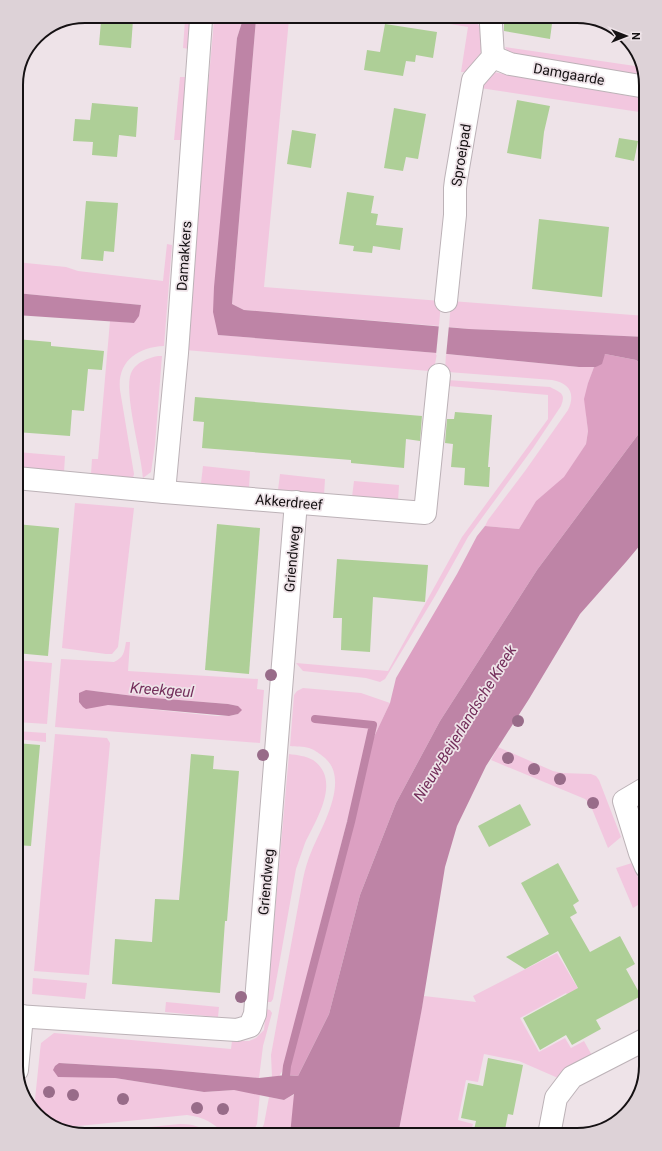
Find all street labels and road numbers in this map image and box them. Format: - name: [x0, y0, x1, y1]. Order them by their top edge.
- street label: Damgaarde: [532, 60, 606, 88]
- street label: Sproeipad: [448, 123, 474, 187]
- street label: Damakkers: [174, 220, 194, 292]
- street label: Akkerdreef: [255, 491, 323, 513]
- street label: Griendweg: [281, 525, 303, 593]
- street label: Griendweg: [255, 848, 277, 916]

